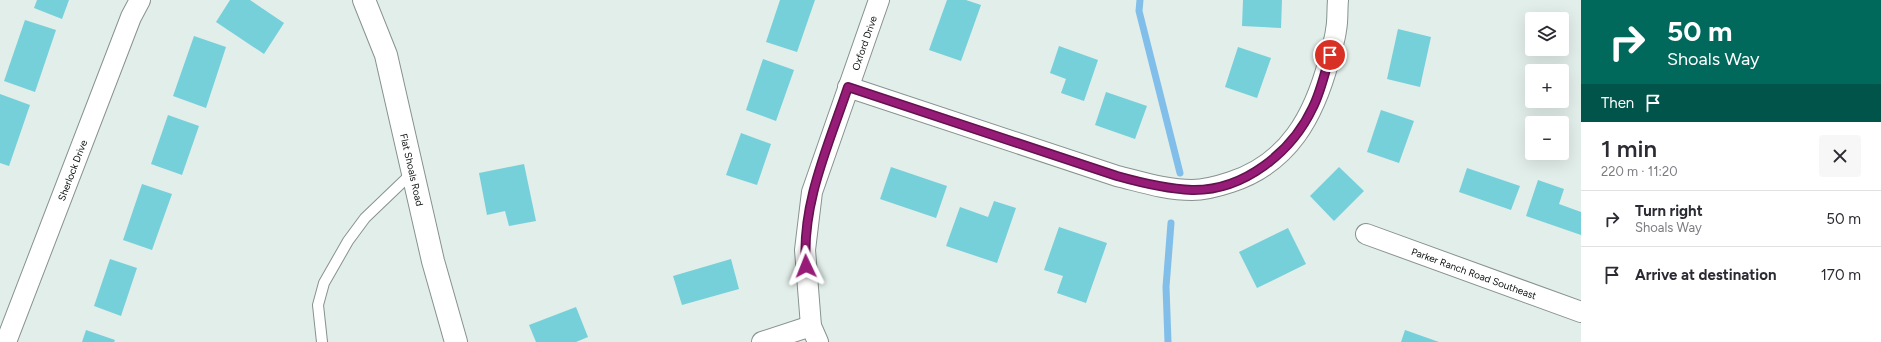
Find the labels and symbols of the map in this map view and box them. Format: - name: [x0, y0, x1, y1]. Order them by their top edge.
- street label: Oxford Drive: [849, 14, 880, 72]
- pin: [1313, 38, 1347, 72]
- street label: Flat Shoals Road: [397, 132, 426, 208]
- street label: Sherlock Drive: [55, 137, 90, 203]
- position arrow: [785, 245, 827, 287]
- street label: Parker Ranch Road Southeast: [1410, 245, 1539, 302]

